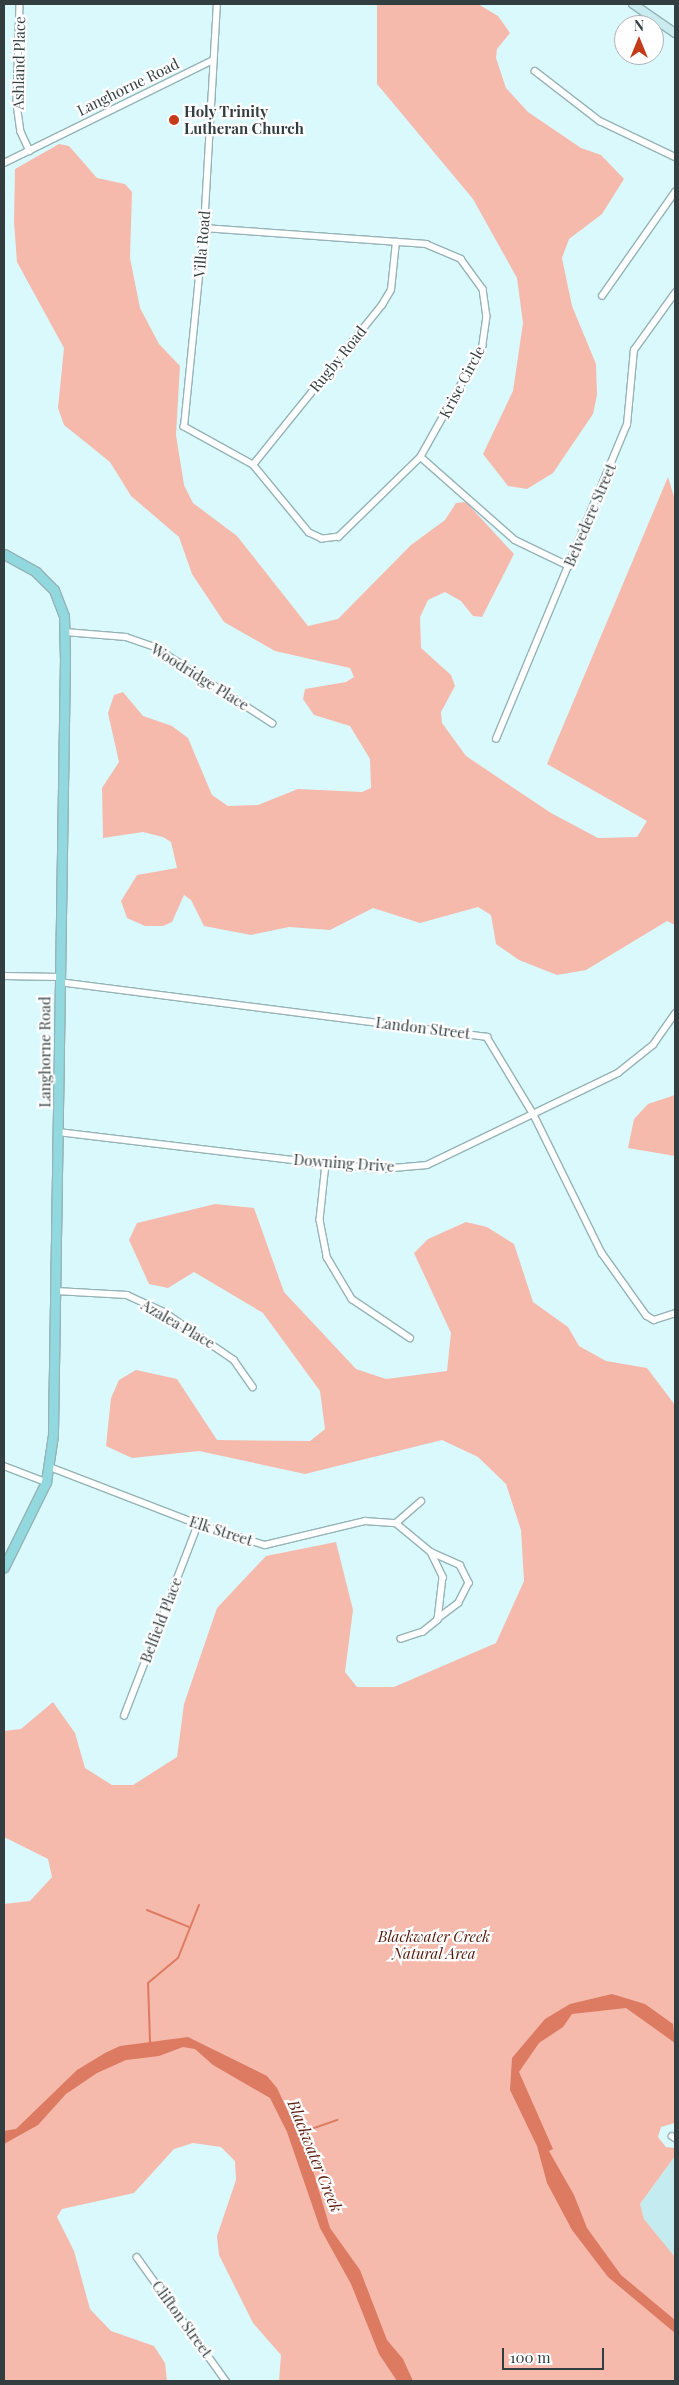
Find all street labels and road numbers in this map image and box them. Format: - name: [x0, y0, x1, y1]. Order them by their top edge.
- street label: Ashland Place: [9, 16, 29, 110]
- street label: Langhorne Road: [74, 55, 182, 119]
- street label: Villa Road: [190, 210, 214, 278]
- street label: Rugby Road: [306, 322, 370, 396]
- street label: Krise Circle: [436, 343, 488, 421]
- street label: Belvedere Street: [560, 461, 620, 569]
- street label: Woodridge Place: [148, 640, 252, 714]
- street label: Langhorne Road: [36, 996, 54, 1108]
- street label: Landon Street: [375, 1013, 471, 1043]
- street label: Downing Drive: [293, 1150, 395, 1176]
- street label: Azalea Place: [138, 1296, 218, 1352]
- street label: Elk Street: [187, 1512, 255, 1550]
- street label: Belfield Place: [136, 1575, 186, 1665]
- street label: Clifton Street: [148, 2277, 216, 2361]

